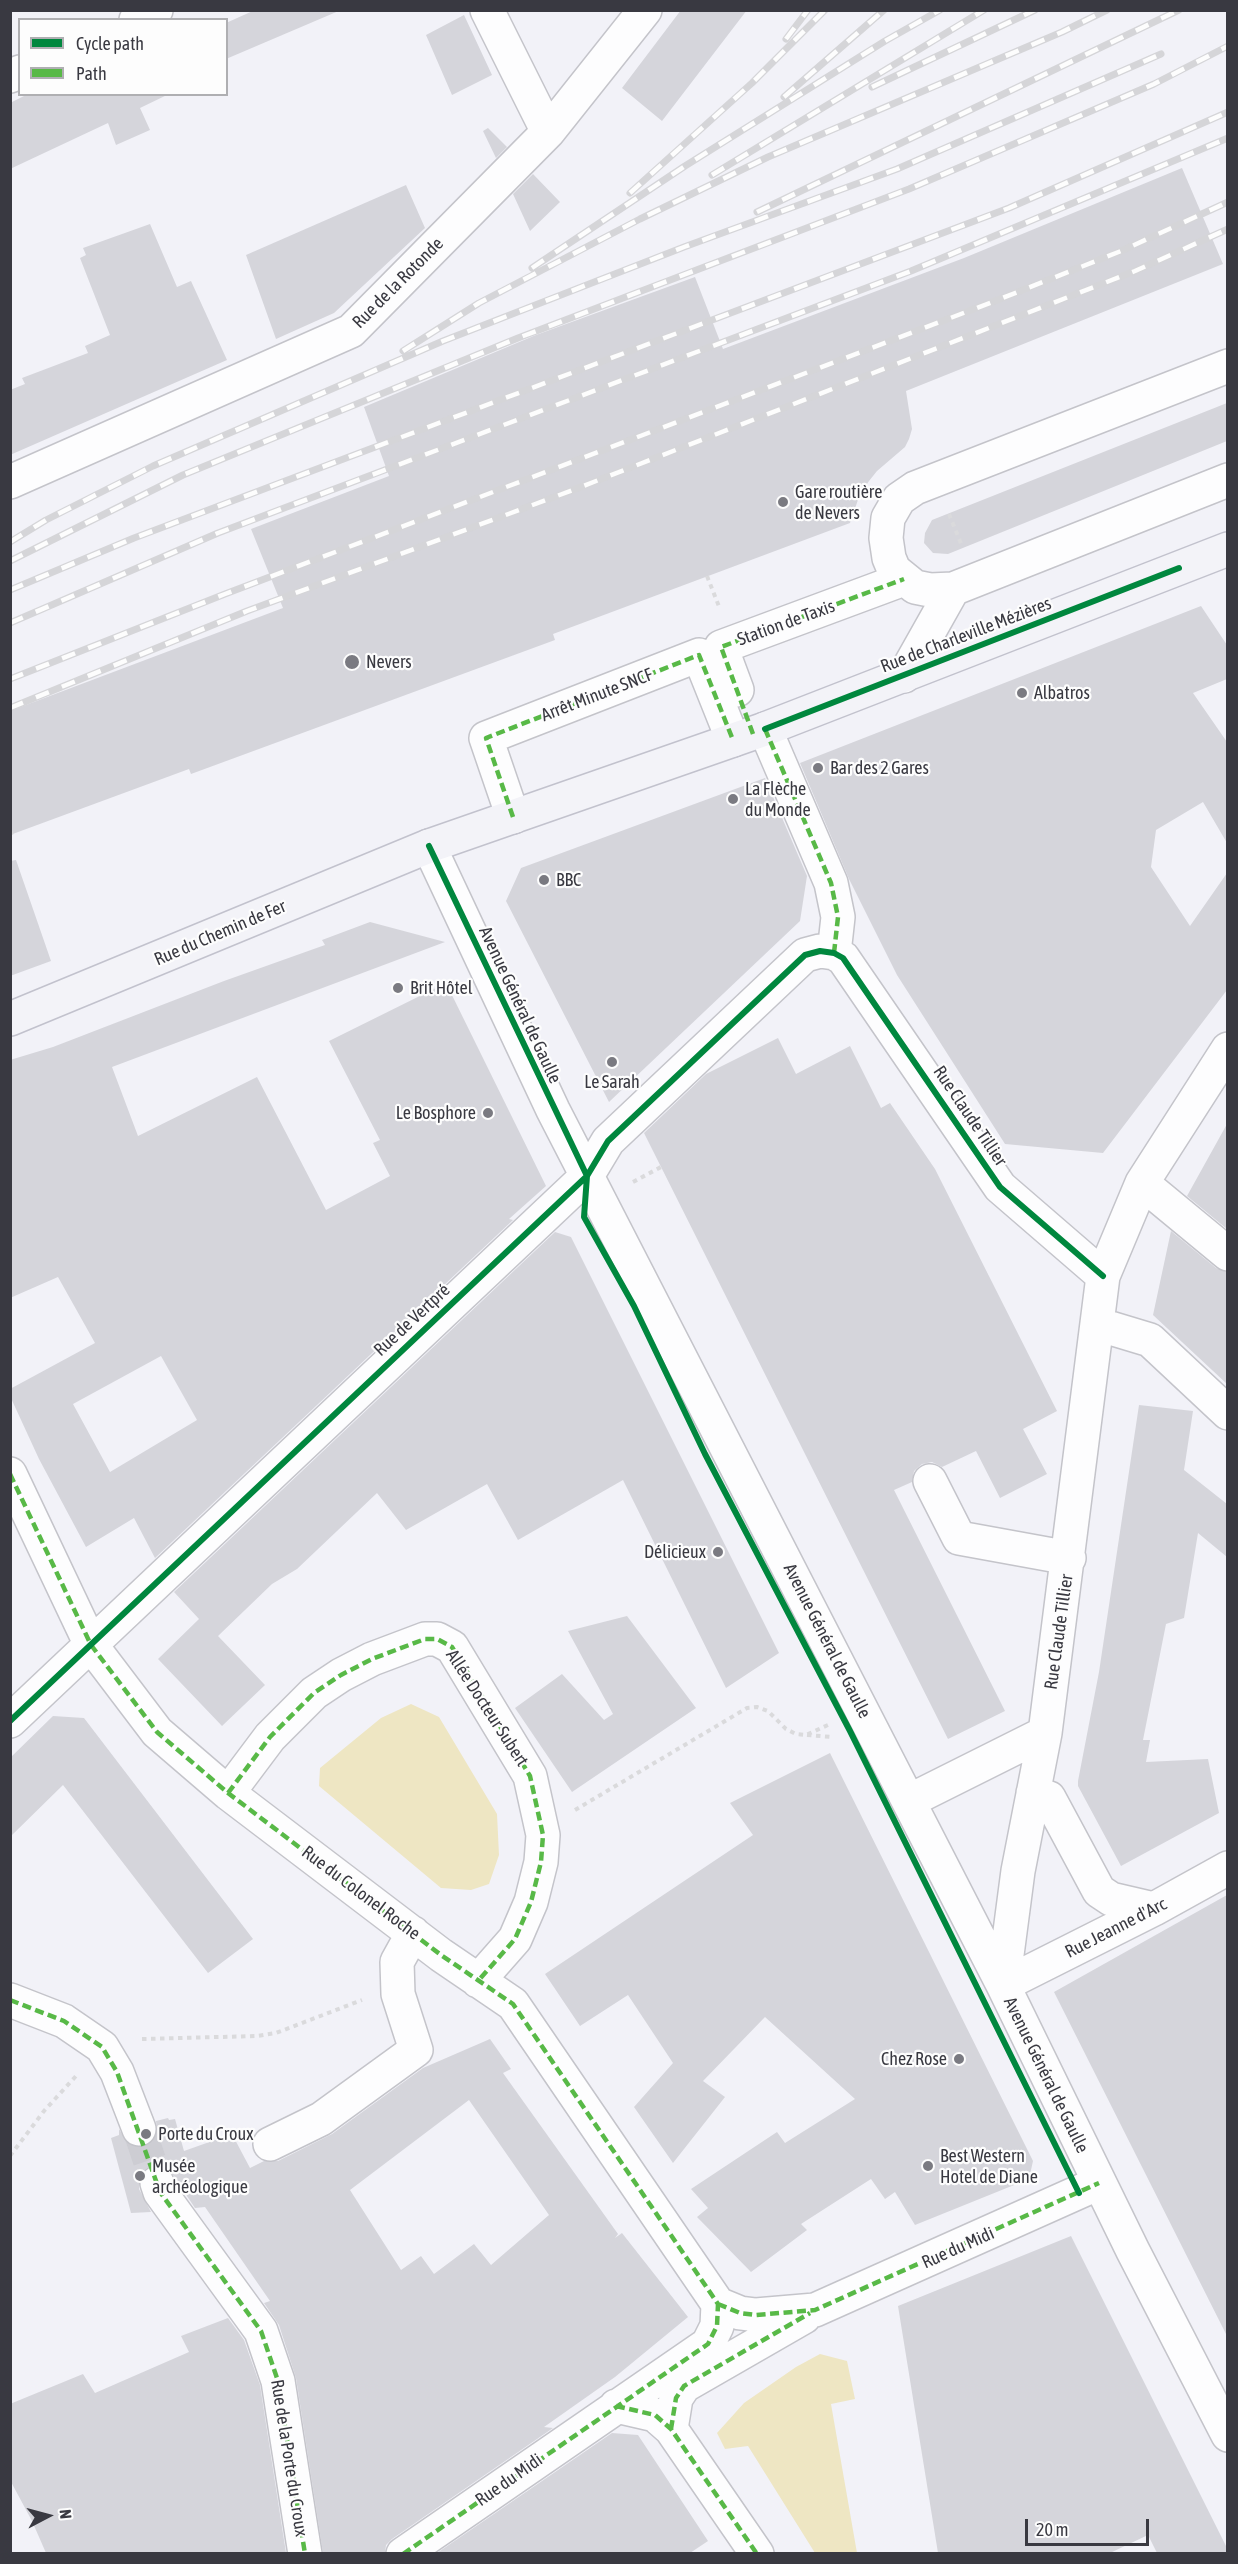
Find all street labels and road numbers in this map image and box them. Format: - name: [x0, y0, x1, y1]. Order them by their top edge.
- street label: Rue de la Rotonde: [348, 233, 448, 333]
- street label: Rue de Charleville Mézières: [878, 592, 1054, 678]
- street label: Station de Taxis: [734, 595, 838, 651]
- street label: Arrêt Minute SNCF: [538, 664, 656, 726]
- street label: Rue du Chemin de Fer: [151, 896, 289, 970]
- street label: Avenue Général de Gaulle: [474, 923, 566, 1087]
- street label: Rue Claude Tillier: [929, 1062, 1011, 1170]
- street label: Rue de Vertpré: [369, 1279, 455, 1361]
- street label: Avenue Général de Gaulle: [779, 1560, 875, 1722]
- street label: Rue Claude Tillier: [1040, 1573, 1078, 1691]
- street label: Allée Docteur Subert: [441, 1646, 533, 1770]
- street label: Rue du Colonel Roche: [297, 1841, 425, 1945]
- street label: Rue Jeanne d'Arc: [1062, 1893, 1170, 1963]
- street label: Avenue Général de Gaulle: [999, 1994, 1093, 2156]
- street label: Rue du Midi: [918, 2222, 998, 2274]
- street label: Rue de la Porte du Croux: [266, 2378, 312, 2538]
- street label: Rue du Midi: [471, 2449, 547, 2511]

